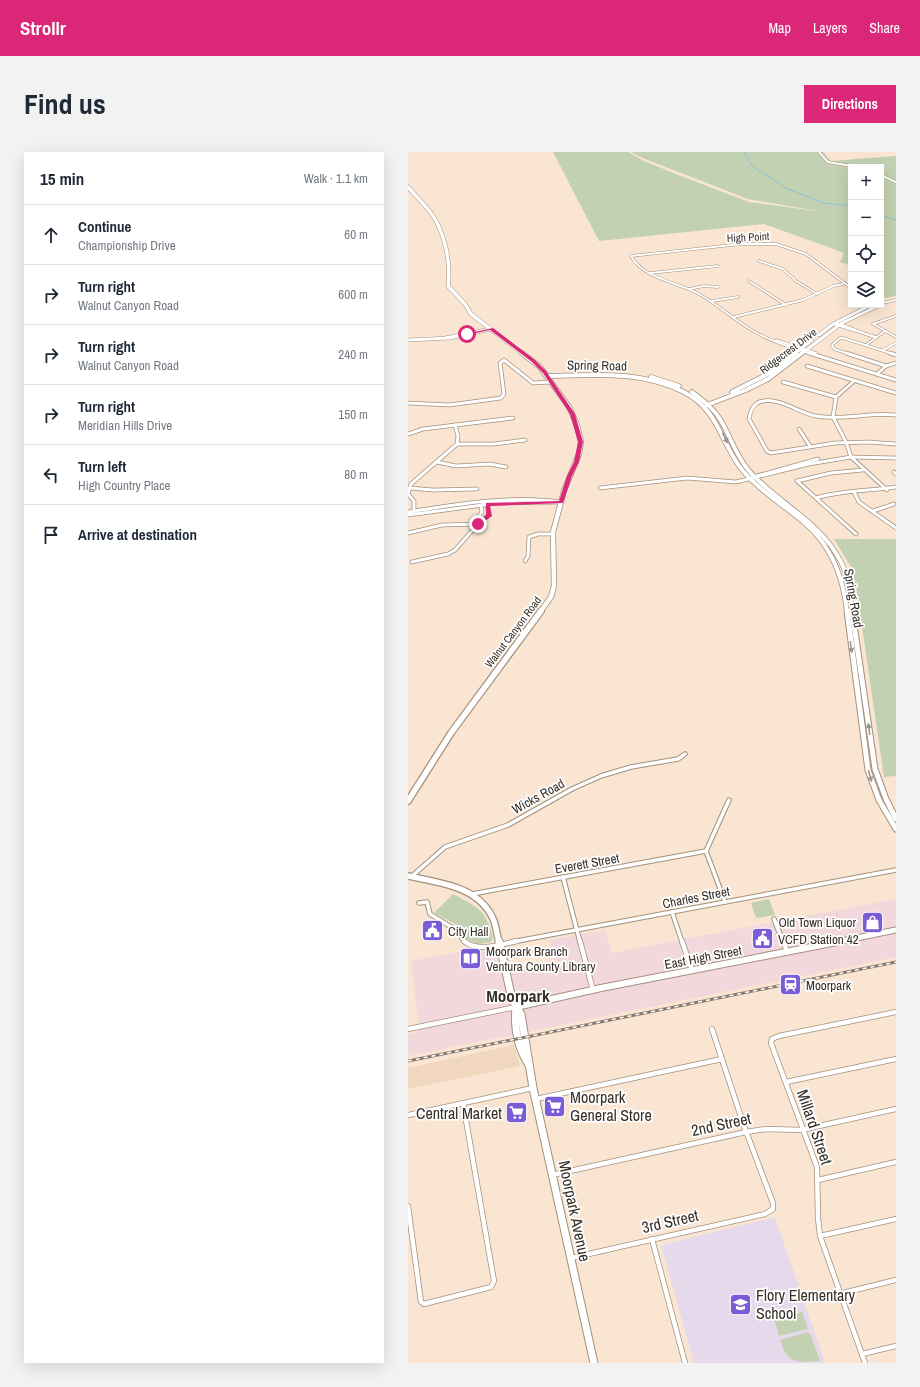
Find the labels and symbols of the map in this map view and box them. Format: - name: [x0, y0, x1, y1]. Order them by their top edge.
- street label: High Point: [726, 229, 770, 245]
- route start: [458, 325, 476, 343]
- street label: Ridgecrest Drive: [757, 325, 819, 377]
- street label: Spring Road: [567, 356, 627, 375]
- one-way arrow: [722, 432, 728, 444]
- route end: [469, 515, 487, 533]
- street label: Spring Road: [840, 567, 867, 629]
- street label: Walnut Canyon Road: [482, 594, 544, 670]
- one-way arrow: [848, 641, 854, 653]
- one-way arrow: [866, 722, 872, 735]
- one-way arrow: [867, 769, 873, 782]
- street label: Wicks Road: [509, 775, 568, 818]
- street label: Everett Street: [554, 849, 621, 878]
- street label: Charles Street: [661, 883, 731, 912]
- shop icon: Old Town Liquor: [859, 909, 885, 935]
- place label: Old Town Liquor: [779, 914, 856, 931]
- public building icon: City Hall: [420, 918, 446, 944]
- place label: City Hall: [448, 923, 488, 940]
- public building icon: VCFD Station 42: [750, 926, 776, 952]
- place label: VCFD Station 42: [778, 931, 859, 948]
- street label: East High Street: [663, 942, 743, 973]
- place label: Moorpark Branch Ventura County Library: [486, 943, 596, 975]
- library icon: Moorpark Branch Ventura County Library: [457, 945, 483, 971]
- station icon: Moorpark: [778, 972, 804, 998]
- place label: Moorpark: [806, 977, 852, 994]
- district label: Moorpark: [486, 984, 550, 1007]
- place label: Moorpark General Store: [570, 1086, 652, 1126]
- street label: Millard Street: [792, 1087, 838, 1168]
- supermarket icon: Moorpark General Store: [541, 1093, 567, 1119]
- supermarket icon: Central Market: [504, 1100, 530, 1126]
- place label: Central Market: [416, 1102, 502, 1124]
- street label: 2nd Street: [689, 1107, 753, 1141]
- street label: Moorpark Avenue: [554, 1159, 596, 1263]
- street label: 3rd Street: [639, 1204, 701, 1238]
- place label: Flory Elementary School: [756, 1284, 856, 1324]
- school or university icon: Flory Elementary School: [728, 1291, 754, 1317]

